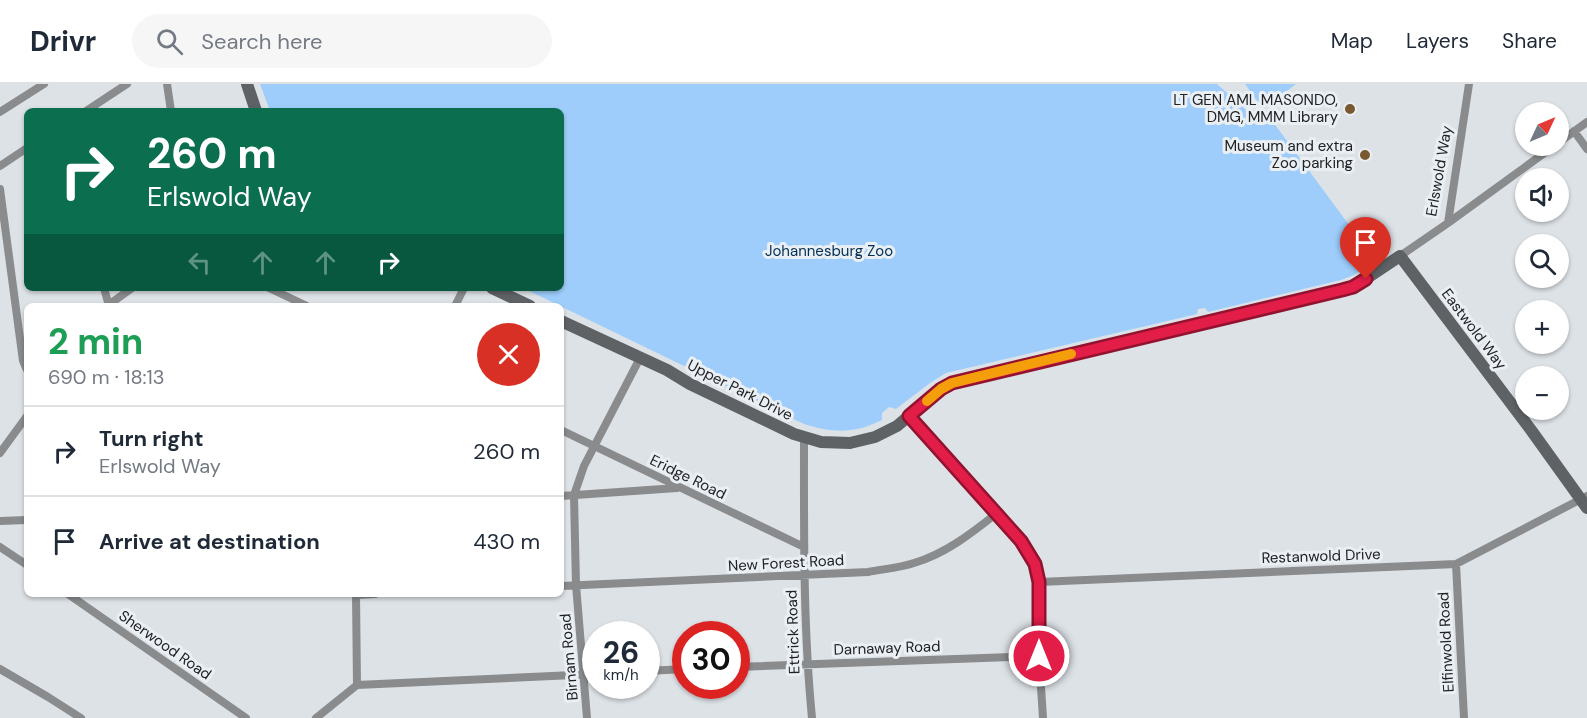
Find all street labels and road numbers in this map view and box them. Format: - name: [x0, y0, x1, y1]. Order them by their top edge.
- street label: Erlswold Way: [1421, 124, 1457, 218]
- street label: Eastwold Way: [1437, 284, 1511, 374]
- street label: Upper Park Drive: [684, 355, 796, 425]
- street label: Eridge Road: [647, 450, 729, 504]
- street label: Restanwold Drive: [1261, 544, 1381, 568]
- street label: New Forest Road: [727, 550, 845, 576]
- street label: Ettrick Road: [782, 589, 804, 675]
- street label: Elfinwold Road: [1433, 591, 1459, 693]
- street label: Sherwood Road: [115, 606, 215, 684]
- street label: Birnam Road: [555, 613, 583, 701]
- street label: Darnaway Road: [833, 636, 941, 660]

